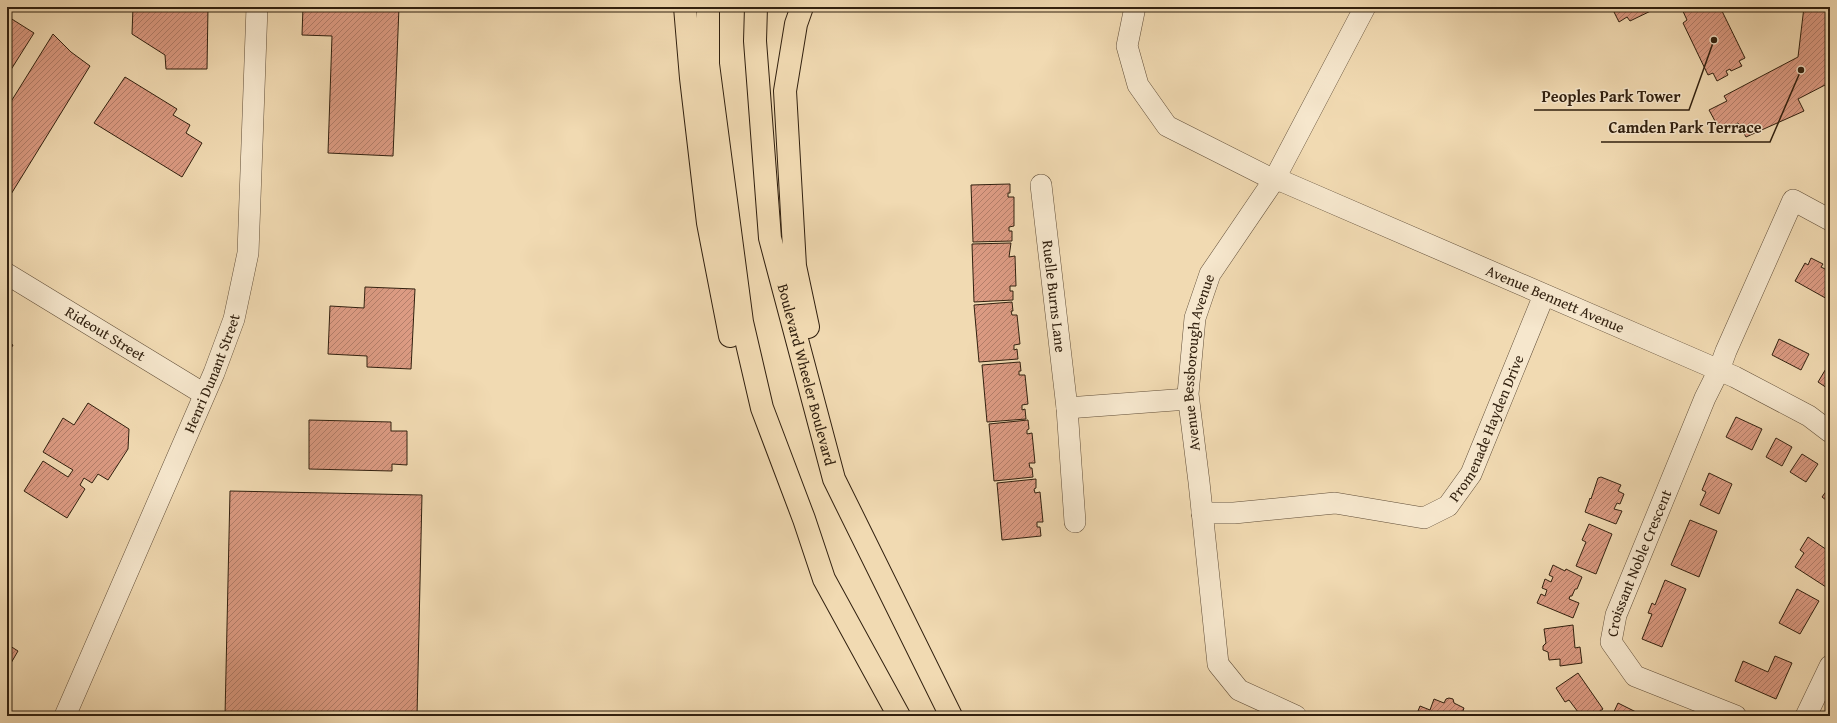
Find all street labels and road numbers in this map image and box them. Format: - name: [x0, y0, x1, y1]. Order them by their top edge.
- street label: Ruelle Burns Lane: [1037, 239, 1071, 354]
- street label: Avenue Bennett Avenue: [1483, 260, 1628, 338]
- street label: Avenue Bessborough Avenue: [1177, 271, 1219, 452]
- street label: Boulevard Wheeler Boulevard: [773, 281, 841, 468]
- street label: Rideout Street: [61, 301, 150, 366]
- street label: Henri Dunant Street: [178, 311, 245, 436]
- street label: Promenade Hayden Drive: [1443, 351, 1529, 506]
- street label: Croissant Noble Crescent: [1601, 486, 1677, 638]

